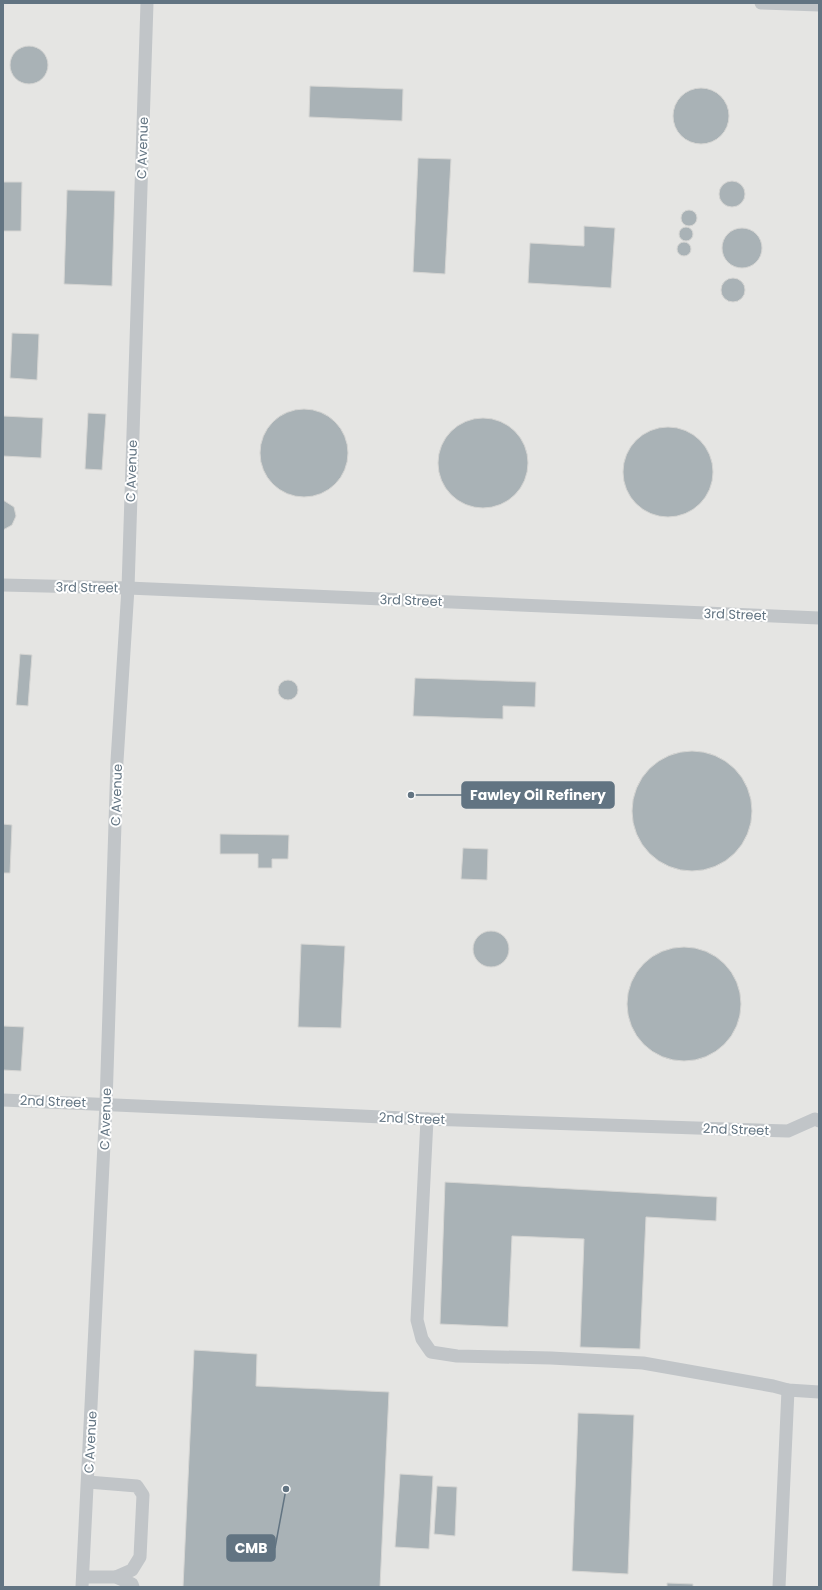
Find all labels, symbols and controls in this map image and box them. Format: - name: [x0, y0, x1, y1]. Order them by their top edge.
- street label: C Avenue: [132, 117, 153, 179]
- street label: C Avenue: [121, 440, 142, 502]
- street label: 3rd Street: [55, 577, 119, 598]
- street label: 3rd Street: [379, 590, 443, 611]
- street label: 3rd Street: [703, 604, 767, 625]
- street label: C Avenue: [106, 764, 127, 826]
- callout: Fawley Oil Refinery: [462, 782, 614, 808]
- text: Fawley Oil Refinery: [470, 785, 606, 805]
- street label: C Avenue: [95, 1088, 116, 1150]
- street label: 2nd Street: [20, 1091, 87, 1112]
- street label: 2nd Street: [379, 1108, 446, 1129]
- street label: 2nd Street: [703, 1119, 770, 1140]
- street label: C Avenue: [79, 1410, 102, 1474]
- callout: CMB: [227, 1535, 275, 1561]
- text: CMB: [235, 1538, 267, 1558]

